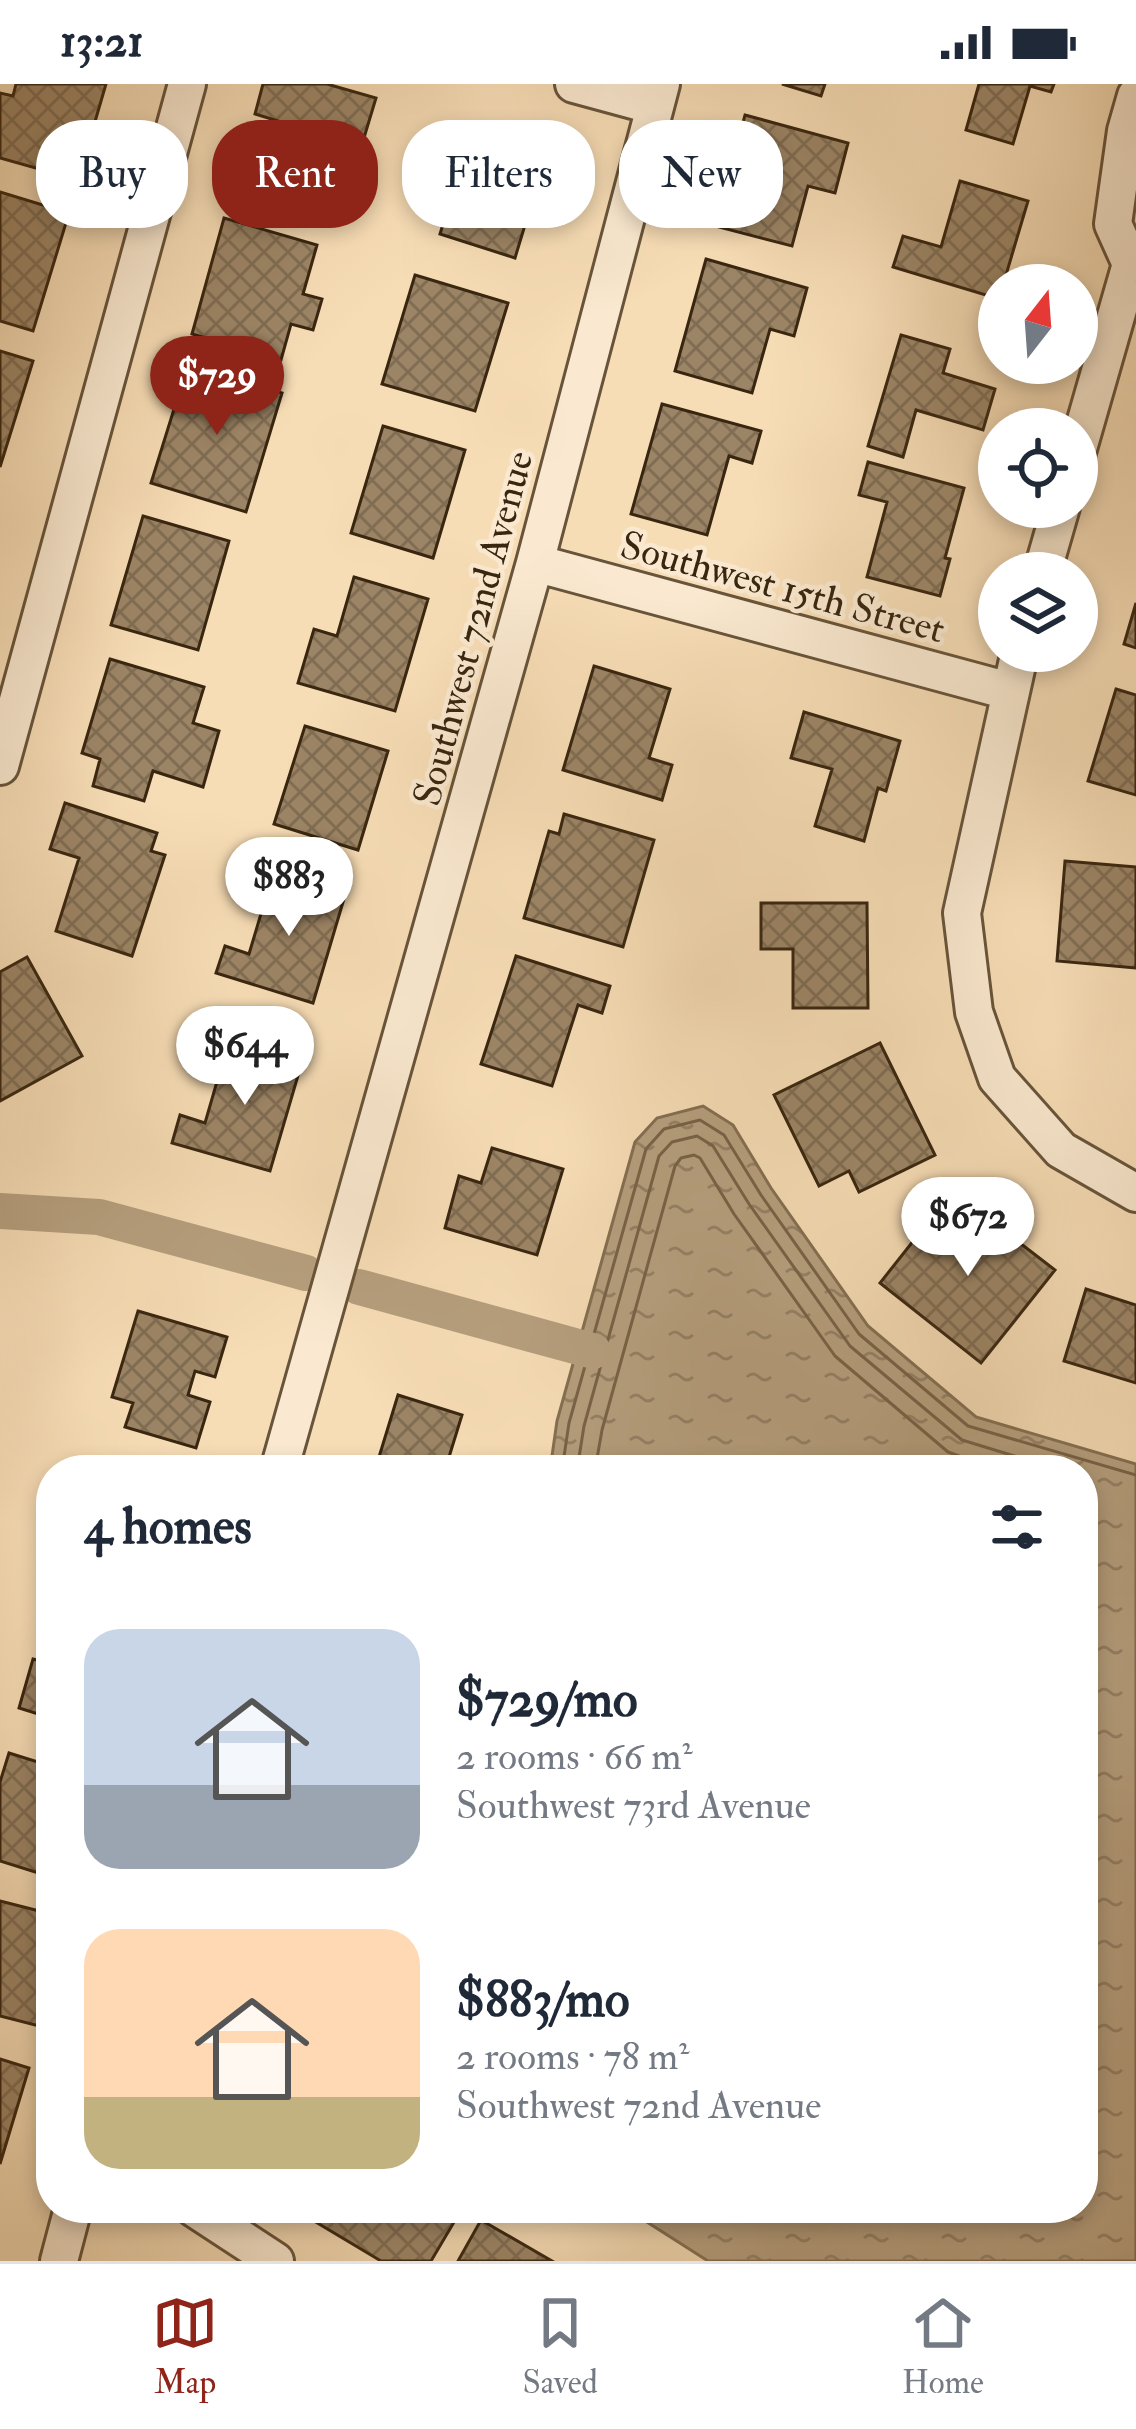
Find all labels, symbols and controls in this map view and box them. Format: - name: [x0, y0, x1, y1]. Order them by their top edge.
- text: 13:21: [60, 14, 143, 70]
- chip: Buy: [36, 120, 188, 228]
- chip: Rent: [212, 120, 378, 228]
- chip: Filters: [402, 120, 595, 228]
- chip: New: [619, 120, 783, 228]
- north arrow: [978, 264, 1098, 384]
- map controls: [978, 264, 1098, 672]
- pin: $729: [146, 336, 288, 438]
- text: $729: [177, 350, 257, 399]
- button: locate: [978, 408, 1098, 528]
- street label: Southwest 72nd Avenue: [402, 446, 544, 811]
- street label: Southwest 15th Street: [615, 521, 950, 654]
- button: layers: [978, 552, 1098, 672]
- pin: $883: [218, 837, 360, 939]
- text: $883: [252, 851, 326, 900]
- pin: $644: [174, 1006, 316, 1108]
- text: $644: [203, 1020, 287, 1069]
- pin: $672: [897, 1177, 1039, 1279]
- text: $672: [928, 1191, 1008, 1240]
- icon: filters: [984, 1494, 1050, 1560]
- text: 4 homes: [84, 1495, 252, 1559]
- text: $729/mo: [456, 1668, 637, 1732]
- icon: home: [180, 1677, 324, 1821]
- text: 2 rooms · 66 m²: [456, 1732, 692, 1781]
- text: Southwest 73rd Avenue: [456, 1781, 811, 1830]
- text: $883/mo: [456, 1968, 630, 2032]
- icon: home: [180, 1977, 324, 2121]
- text: 2 rooms · 78 m²: [456, 2032, 689, 2081]
- text: Southwest 72nd Avenue: [456, 2081, 821, 2130]
- tab: Map: [152, 2290, 218, 2403]
- tab: Saved: [522, 2290, 598, 2403]
- tab: Home: [902, 2290, 984, 2403]

